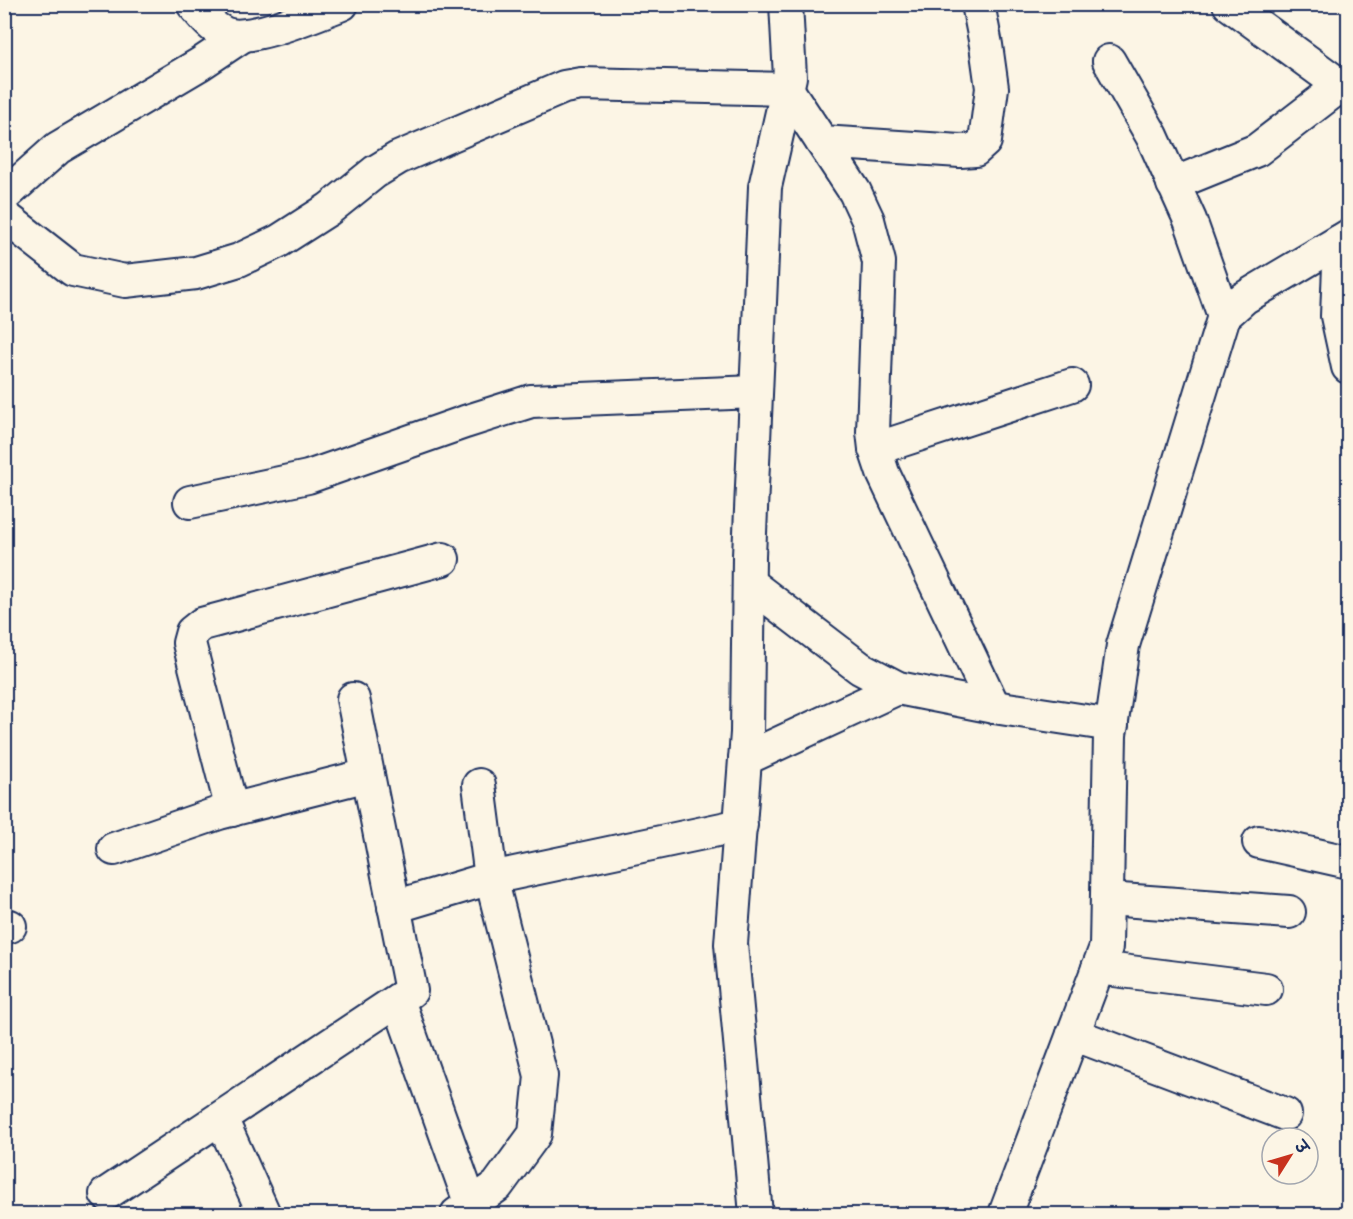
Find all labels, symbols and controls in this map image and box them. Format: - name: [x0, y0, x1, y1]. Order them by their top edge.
- north arrow: [1260, 1126, 1320, 1186]
- text: उ: [1286, 1135, 1314, 1161]

